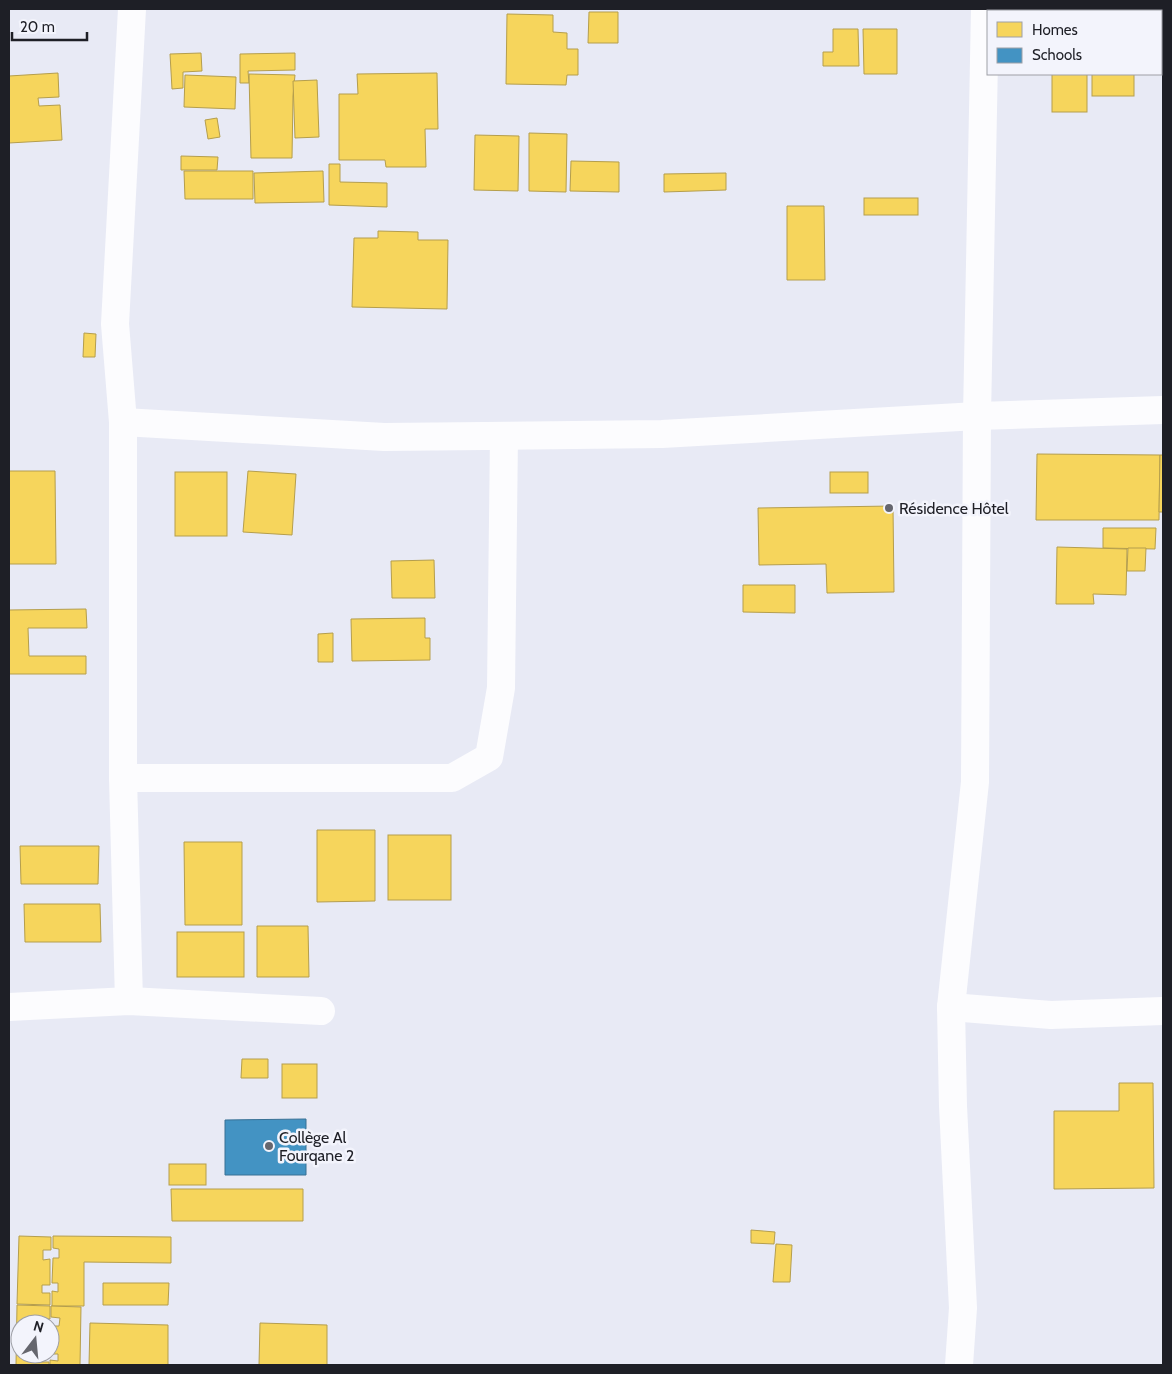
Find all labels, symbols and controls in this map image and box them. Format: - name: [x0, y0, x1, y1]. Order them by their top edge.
- scale bar: [12, 10, 88, 42]
- legend: [987, 10, 1162, 75]
- text: 20 m: [20, 18, 55, 36]
- text: Homes: [1032, 21, 1078, 39]
- text: Schools: [1032, 46, 1082, 64]
- place label: Résidence Hôtel: [899, 499, 1009, 518]
- marker: Résidence Hôtel: [883, 502, 895, 514]
- place label: Collège Al Fourqane 2: [279, 1128, 354, 1165]
- marker: Collège Al Fourqane 2: [263, 1140, 275, 1152]
- north arrow: [10, 1314, 60, 1364]
- text: N: [31, 1316, 46, 1337]

